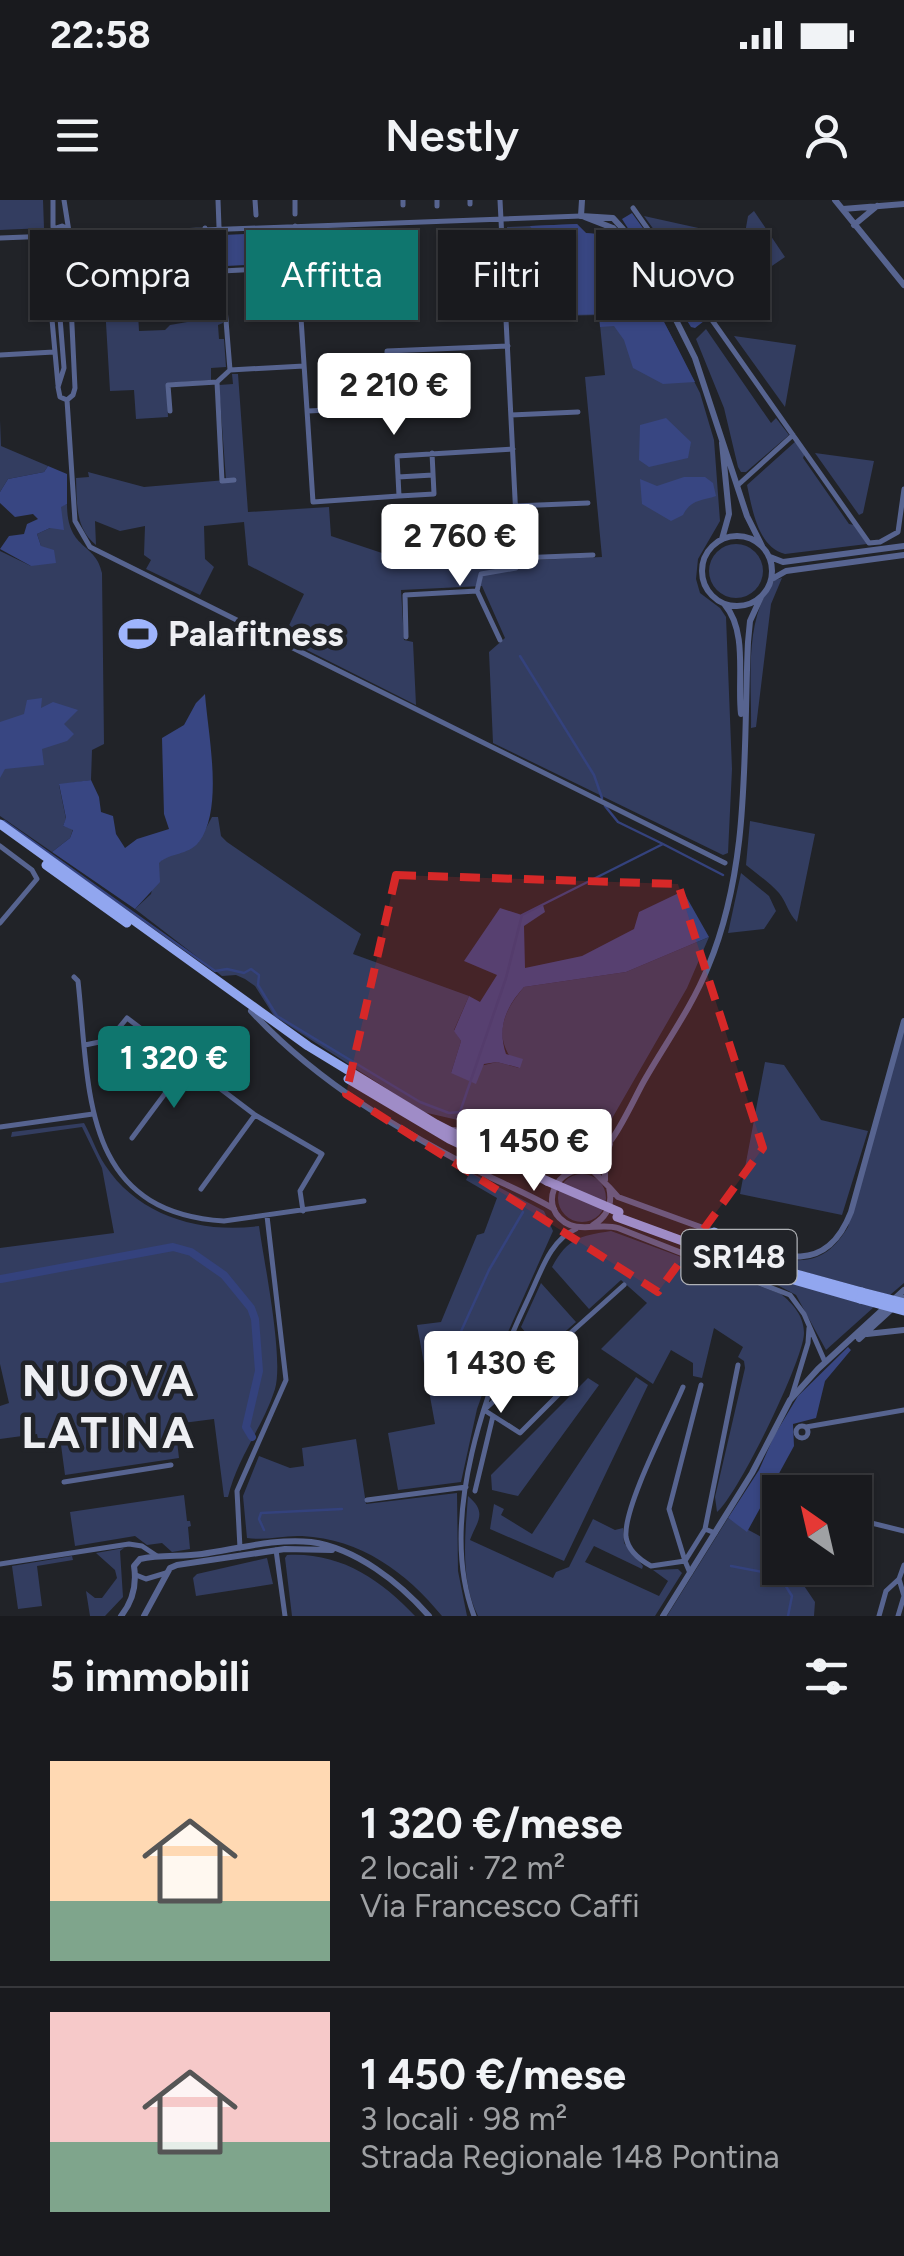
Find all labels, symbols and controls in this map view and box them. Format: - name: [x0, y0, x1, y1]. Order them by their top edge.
- text: 22:58: [50, 12, 151, 58]
- icon: menu: [50, 108, 105, 163]
- text: Nestly: [385, 108, 519, 162]
- icon: person: [799, 108, 854, 163]
- chip: Compra: [30, 230, 226, 320]
- chip: Affitta: [246, 230, 418, 320]
- chip: Filtri: [438, 230, 576, 320]
- chip: Nuovo: [596, 230, 770, 320]
- pin: 2 210 €: [302, 353, 486, 438]
- text: 2 210 €: [340, 366, 448, 404]
- pin: 2 760 €: [368, 504, 552, 589]
- text: 2 760 €: [403, 517, 517, 555]
- sports icon: Palafitness: [117, 613, 159, 655]
- place label: Palafitness: [168, 613, 344, 655]
- pin: 1 320 €: [82, 1026, 266, 1111]
- text: 1 320 €: [120, 1039, 228, 1077]
- pin: 1 450 €: [442, 1109, 626, 1194]
- text: 1 450 €: [479, 1122, 589, 1160]
- road number: SR148: [682, 1230, 796, 1284]
- pin: 1 430 €: [409, 1331, 593, 1416]
- text: 1 430 €: [446, 1344, 556, 1382]
- district label: NUOVA LATINA: [21, 1353, 197, 1459]
- north arrow: [762, 1475, 872, 1585]
- map controls: [762, 1475, 872, 1585]
- icon: filters: [799, 1649, 854, 1704]
- text: 5 immobili: [50, 1651, 250, 1702]
- text: 1 320 €/mese: [360, 1798, 623, 1849]
- icon: home: [130, 1801, 250, 1921]
- text: 2 locali · 72 m²: [360, 1849, 565, 1887]
- text: Via Francesco Caffi: [360, 1887, 640, 1925]
- text: 1 450 €/mese: [360, 2049, 626, 2100]
- icon: home: [130, 2052, 250, 2172]
- text: 3 locali · 98 m²: [360, 2100, 567, 2138]
- text: Strada Regionale 148 Pontina: [360, 2138, 780, 2176]

